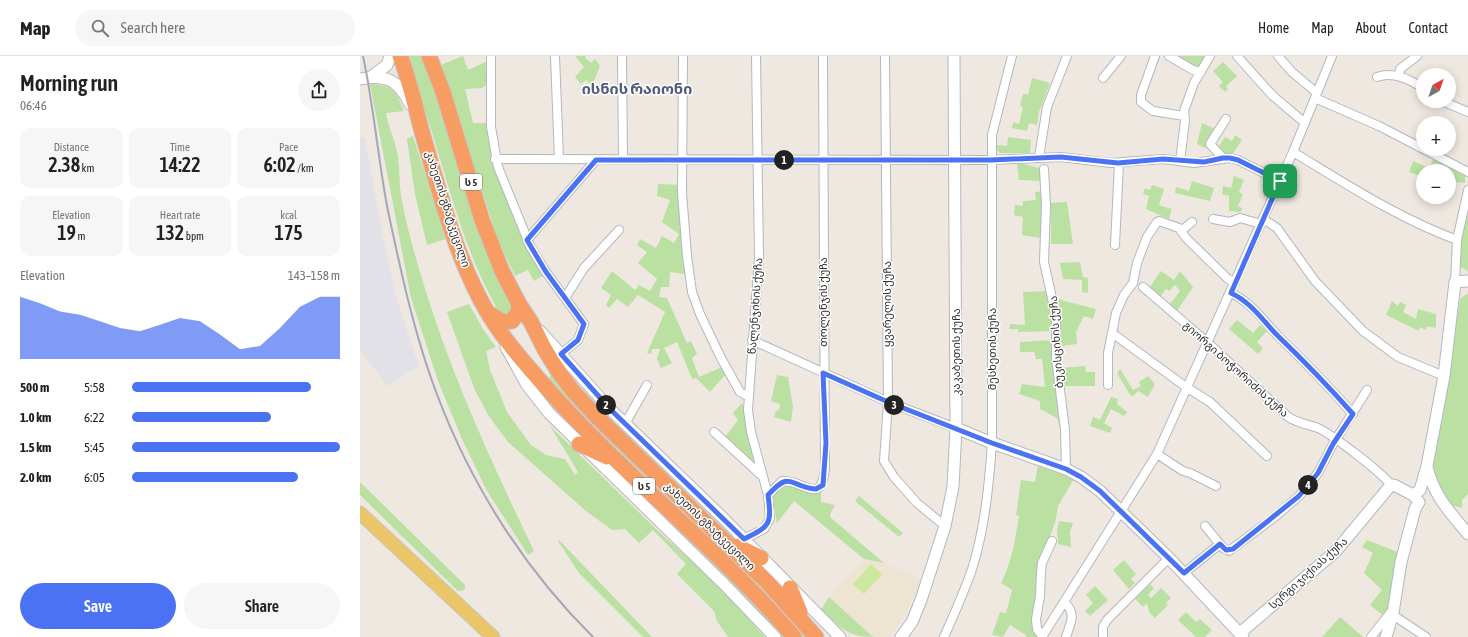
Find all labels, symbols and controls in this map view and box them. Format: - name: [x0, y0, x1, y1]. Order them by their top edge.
- search box: [75, 10, 355, 46]
- text: Map: [20, 17, 51, 39]
- icon: search: [89, 17, 111, 39]
- text: Search here: [121, 19, 185, 36]
- text: Home: [1258, 20, 1289, 36]
- text: Map: [1311, 20, 1334, 36]
- text: About: [1356, 20, 1387, 36]
- text: Contact: [1409, 20, 1448, 36]
- north arrow: [1416, 68, 1456, 108]
- map controls: [1416, 68, 1456, 204]
- button: share: [298, 69, 340, 111]
- text: Morning run: [20, 70, 118, 96]
- district label: ისნის რაიონი: [582, 80, 692, 97]
- text: 06:46: [20, 98, 47, 113]
- button: +: [1416, 116, 1456, 156]
- text: Distance: [54, 141, 89, 153]
- text: Time: [170, 141, 190, 153]
- text: Pace: [279, 141, 298, 153]
- street label: კახეთის გზატკეცილი: [423, 149, 472, 269]
- pin: 1: [774, 150, 794, 170]
- text: 2.38: [48, 153, 80, 176]
- text: 14:22: [159, 153, 201, 176]
- text: 6:02: [264, 153, 296, 176]
- text: 1: [781, 154, 787, 166]
- text: km: [80, 162, 94, 174]
- text: /km: [296, 162, 314, 174]
- pin: [1263, 164, 1297, 198]
- button: −: [1416, 164, 1456, 204]
- icon: arrive: [1269, 170, 1291, 192]
- road number: ს 5: [460, 174, 482, 190]
- text: Elevation: [52, 209, 90, 221]
- text: Heart rate: [160, 209, 200, 221]
- text: kcal: [280, 209, 297, 221]
- text: 19: [57, 221, 76, 244]
- text: 132: [156, 221, 184, 244]
- text: 175: [275, 221, 303, 244]
- text: m: [76, 230, 85, 242]
- text: bpm: [184, 230, 204, 242]
- street label: წალენჯიხის ქუჩა: [746, 257, 765, 355]
- street label: თოლენჯის ქუჩა: [817, 257, 830, 347]
- street label: ყვარელის ქუჩა: [881, 261, 894, 347]
- text: Elevation: [20, 268, 65, 283]
- text: 143–158 m: [288, 268, 340, 283]
- street label: ბუკისციხის ქუჩა: [1047, 295, 1066, 389]
- street label: კაკაბეთის ქუჩა: [950, 308, 963, 396]
- street label: მესხეთის ქუჩა: [986, 308, 999, 390]
- street label: გიორგი ბოჭორიძის ქუჩა: [1180, 319, 1291, 420]
- text: 500 m: [20, 380, 49, 395]
- text: 5:58: [84, 380, 105, 395]
- pin: 2: [596, 395, 616, 415]
- pin: 3: [884, 395, 904, 415]
- text: 2: [603, 399, 609, 411]
- text: 3: [891, 399, 897, 411]
- text: 1.0 km: [20, 410, 51, 425]
- text: 6:22: [84, 410, 105, 425]
- text: 1.5 km: [20, 440, 51, 455]
- text: 5:45: [84, 440, 105, 455]
- text: 2.0 km: [20, 470, 51, 485]
- text: 6:05: [84, 470, 105, 485]
- pin: 4: [1298, 475, 1318, 495]
- road number: ს 5: [633, 478, 655, 494]
- text: 4: [1305, 479, 1311, 491]
- street label: კახეთის გზატკეცილი: [661, 480, 758, 573]
- street label: სერგი ჯიქიას ქუჩა: [1266, 535, 1350, 612]
- button: Save: [20, 583, 176, 629]
- button: Share: [184, 583, 340, 629]

